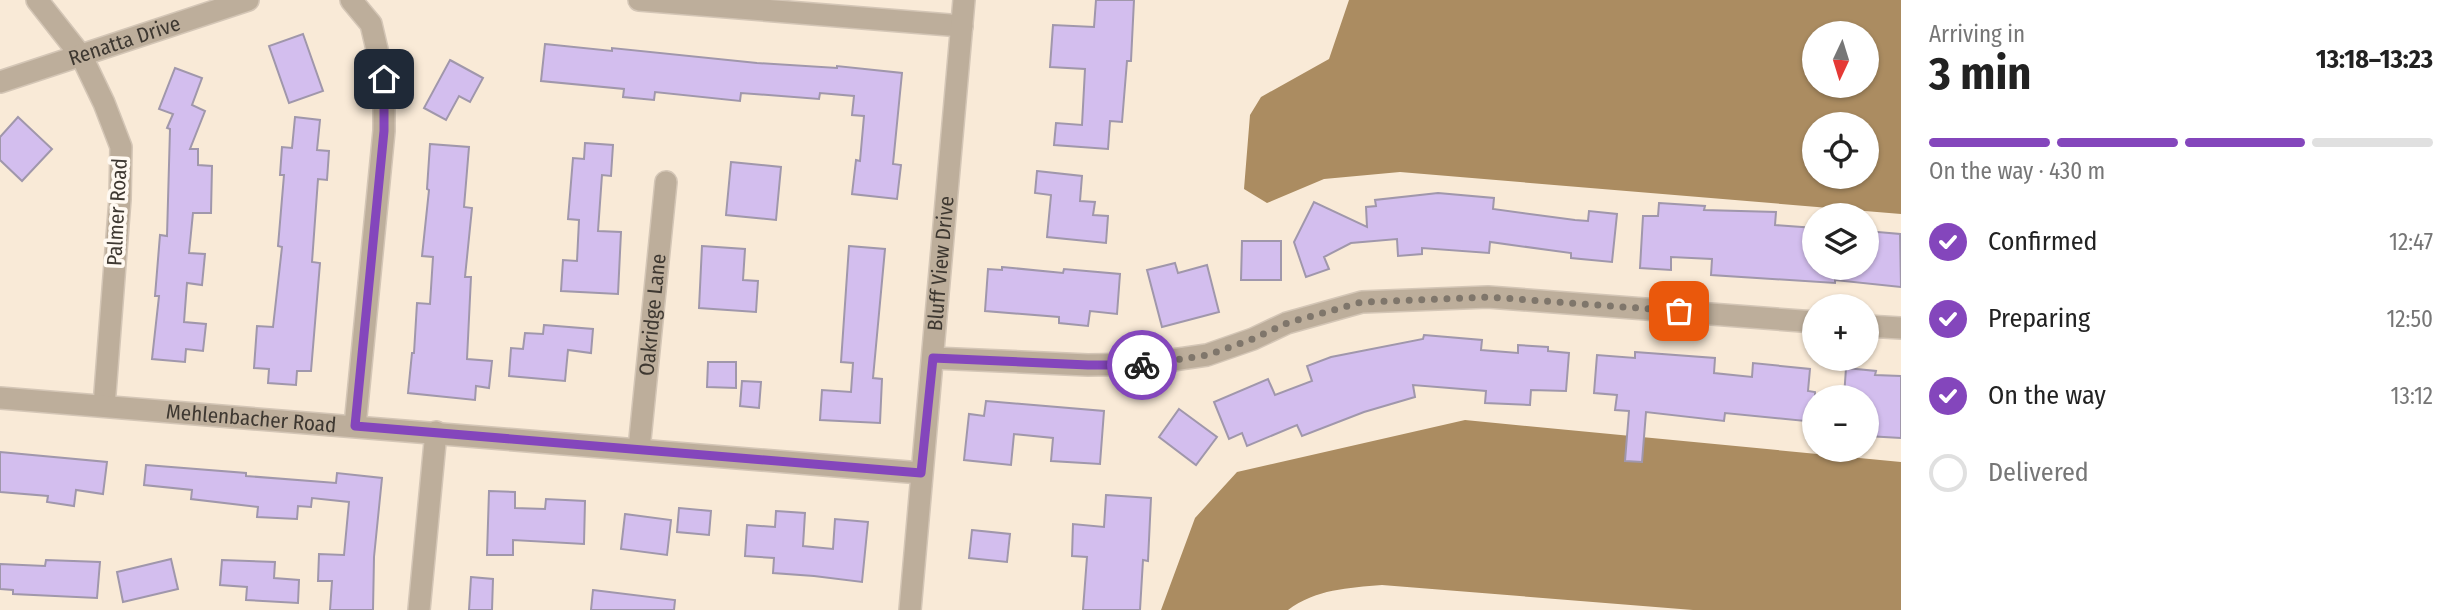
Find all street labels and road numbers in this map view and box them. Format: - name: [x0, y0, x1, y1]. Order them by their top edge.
- street label: Renatta Drive: [65, 10, 184, 71]
- street label: Palmer Road: [101, 157, 133, 267]
- street label: Bluff View Drive: [922, 195, 960, 332]
- street label: Oakridge Lane: [633, 252, 672, 377]
- street label: Mehlenbacher Road: [165, 399, 337, 438]

